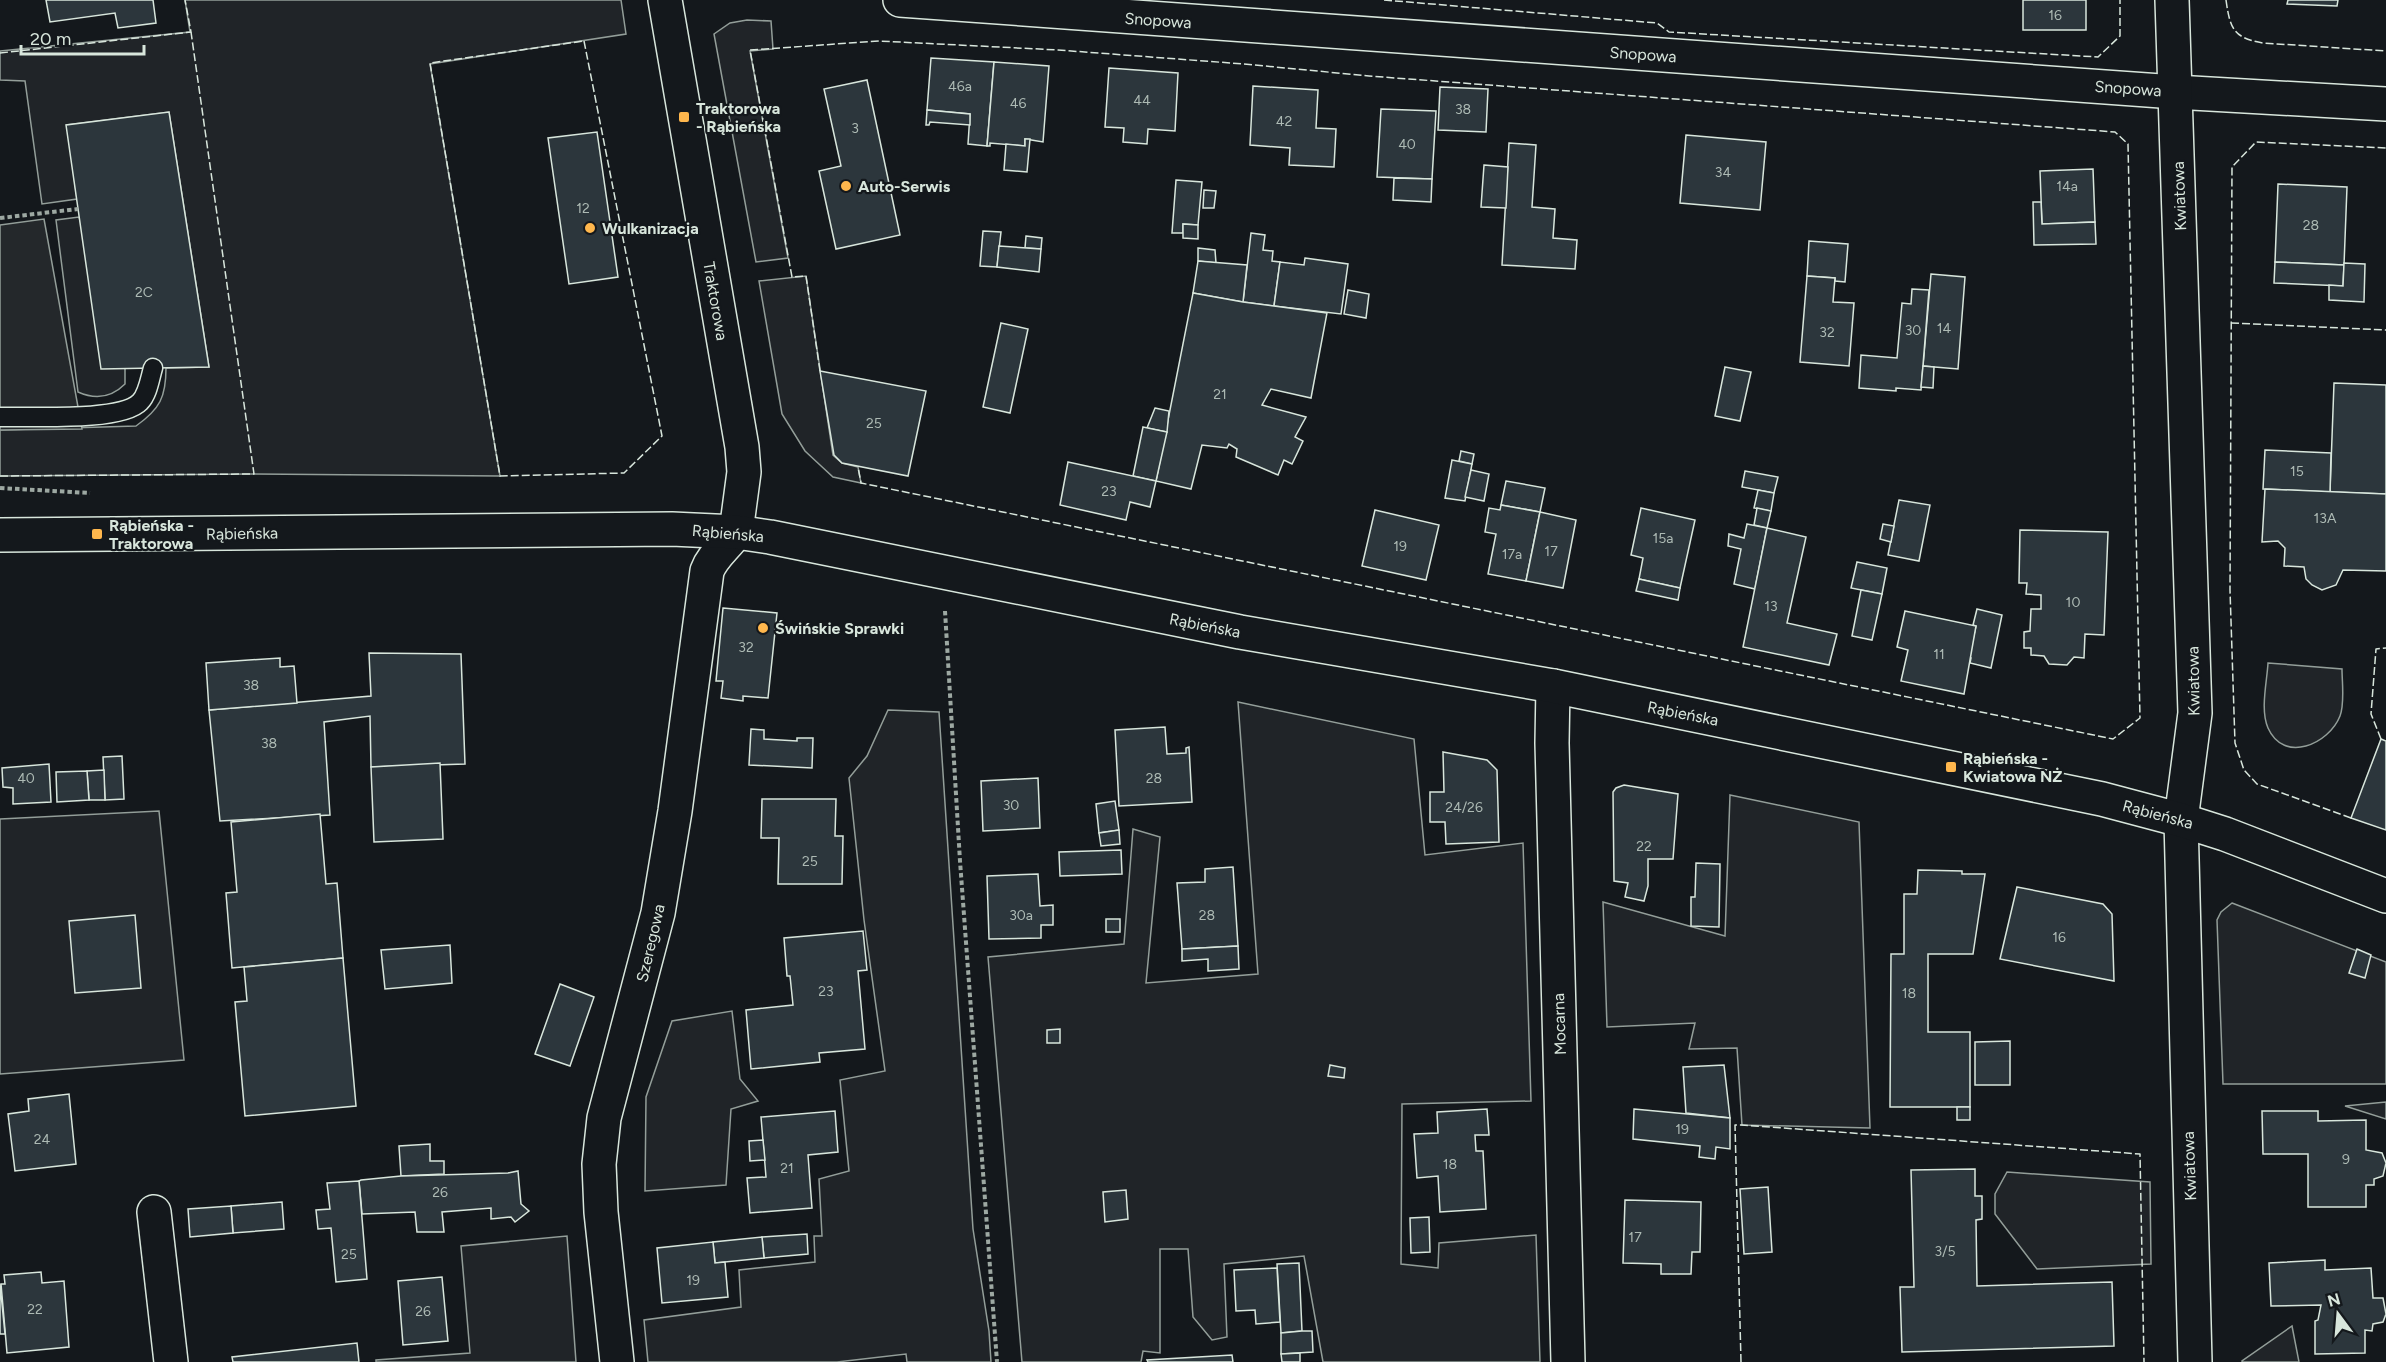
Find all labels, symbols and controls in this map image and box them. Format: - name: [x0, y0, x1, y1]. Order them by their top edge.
- house number: 16: [2048, 7, 2062, 24]
- street label: Snopowa: [1124, 9, 1192, 32]
- scale bar: [21, 18, 144, 56]
- text: 20 m: [30, 28, 71, 50]
- street label: Snopowa: [1609, 43, 1677, 66]
- street label: Snopowa: [2094, 77, 2162, 100]
- house number: 46a: [948, 78, 972, 95]
- house number: 44: [1133, 92, 1151, 109]
- house number: 46: [1010, 95, 1026, 112]
- place label: Traktorowa - Rąbieńska: [696, 99, 781, 136]
- house number: 38: [1455, 101, 1471, 118]
- marker: Traktorowa - Rąbieńska: [677, 110, 691, 124]
- house number: 42: [1276, 113, 1292, 130]
- house number: 3: [851, 120, 859, 137]
- house number: 40: [1398, 136, 1416, 153]
- street label: Kwiatowa: [2169, 161, 2190, 231]
- house number: 34: [1715, 164, 1731, 181]
- place label: Auto-Serwis: [858, 177, 951, 196]
- house number: 14a: [2056, 178, 2078, 195]
- marker: Auto-Serwis: [839, 179, 853, 193]
- house number: 12: [576, 200, 590, 217]
- house number: 28: [2303, 217, 2319, 234]
- place label: Wulkanizacja: [602, 219, 699, 238]
- marker: Wulkanizacja: [583, 221, 597, 235]
- street label: Traktorowa: [699, 260, 732, 342]
- house number: 2C: [135, 284, 153, 301]
- house number: 14: [1937, 320, 1952, 337]
- house number: 30: [1905, 322, 1921, 339]
- house number: 32: [1819, 324, 1835, 341]
- house number: 21: [1213, 386, 1227, 403]
- house number: 25: [866, 415, 882, 432]
- house number: 15: [2290, 463, 2304, 480]
- house number: 23: [1101, 483, 1117, 500]
- house number: 13A: [2314, 510, 2337, 527]
- place label: Rąbieńska - Traktorowa: [109, 516, 194, 553]
- street label: Rąbieńska: [691, 521, 765, 546]
- street label: Rąbieńska: [206, 523, 278, 544]
- marker: Rąbieńska - Traktorowa: [90, 527, 104, 541]
- house number: 15a: [1653, 530, 1673, 547]
- house number: 19: [1393, 538, 1407, 555]
- house number: 17: [1544, 543, 1558, 560]
- house number: 17a: [1502, 546, 1522, 563]
- house number: 10: [2066, 594, 2080, 611]
- house number: 13: [1764, 598, 1778, 615]
- street label: Rąbieńska: [1168, 609, 1242, 642]
- place label: Świńskie Sprawki: [775, 619, 904, 638]
- marker: Świńskie Sprawki: [756, 621, 770, 635]
- house number: 32: [738, 639, 754, 656]
- house number: 11: [1933, 646, 1945, 663]
- street label: Kwiatowa: [2183, 646, 2204, 716]
- house number: 38: [243, 677, 259, 694]
- street label: Rąbieńska: [1646, 697, 1720, 730]
- house number: 38: [261, 735, 277, 752]
- place label: Rąbieńska - Kwiatowa NŻ: [1963, 749, 2062, 786]
- marker: Rąbieńska - Kwiatowa NŻ: [1944, 760, 1958, 774]
- house number: 40: [17, 770, 35, 787]
- house number: 28: [1146, 770, 1162, 787]
- street label: Rąbieńska: [2121, 796, 2195, 833]
- house number: 30: [1003, 797, 1019, 814]
- house number: 24/26: [1445, 799, 1483, 816]
- house number: 22: [1636, 838, 1652, 855]
- house number: 25: [802, 853, 818, 870]
- street label: Szeregowa: [632, 902, 669, 984]
- house number: 30a: [1009, 907, 1033, 924]
- house number: 28: [1199, 907, 1215, 924]
- house number: 16: [2052, 929, 2066, 946]
- house number: 23: [818, 983, 834, 1000]
- house number: 18: [1902, 985, 1916, 1002]
- street label: Mocarna: [1549, 993, 1570, 1055]
- house number: 19: [1675, 1121, 1689, 1138]
- house number: 24: [34, 1131, 51, 1148]
- street label: Kwiatowa: [2179, 1131, 2200, 1201]
- house number: 9: [2342, 1151, 2350, 1168]
- house number: 18: [1443, 1156, 1457, 1173]
- house number: 21: [780, 1160, 794, 1177]
- house number: 26: [432, 1184, 448, 1201]
- house number: 17: [1628, 1229, 1642, 1246]
- house number: 3/5: [1934, 1243, 1956, 1260]
- house number: 25: [341, 1246, 357, 1263]
- house number: 19: [686, 1272, 700, 1289]
- north arrow: [2308, 1284, 2368, 1344]
- text: N: [2325, 1289, 2343, 1311]
- house number: 22: [27, 1301, 43, 1318]
- house number: 26: [415, 1303, 431, 1320]

